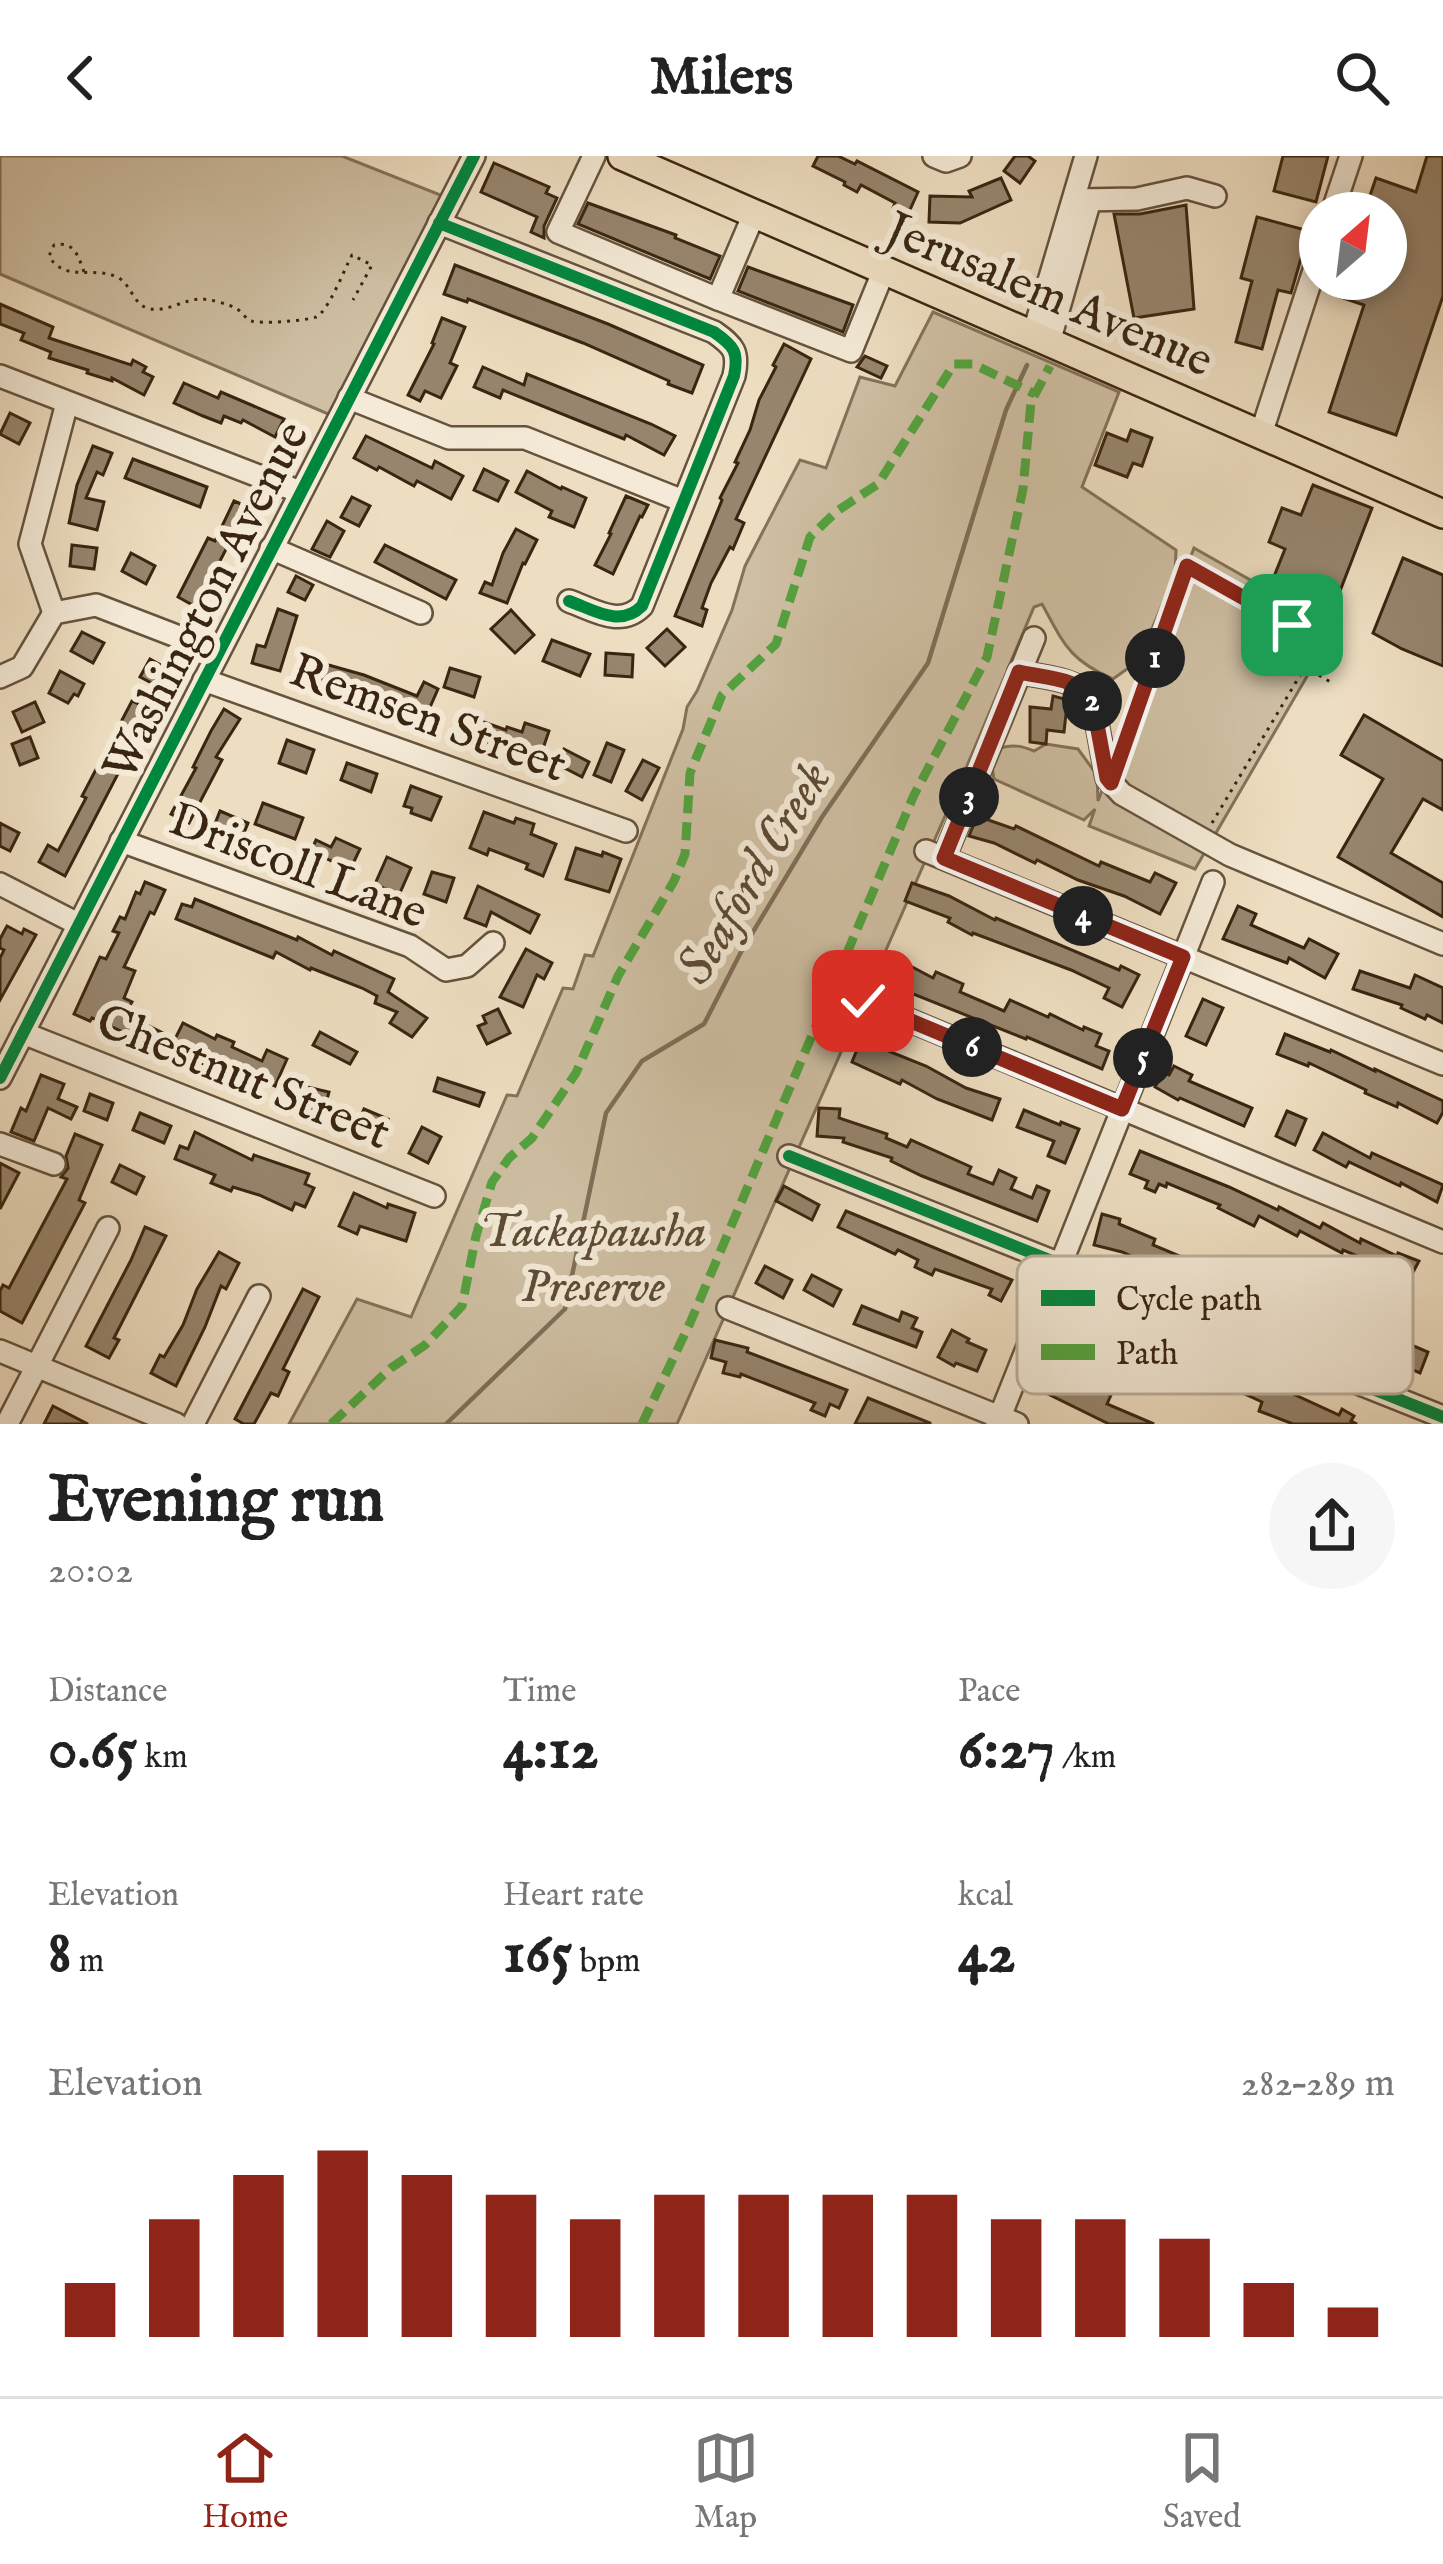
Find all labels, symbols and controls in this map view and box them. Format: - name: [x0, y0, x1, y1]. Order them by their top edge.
- text: Milers: [650, 44, 793, 113]
- icon: back: [48, 45, 114, 111]
- icon: search: [1329, 45, 1395, 111]
- north arrow: [1299, 192, 1407, 300]
- map controls: [1299, 192, 1407, 300]
- street label: Jerusalem Avenue: [871, 199, 1221, 393]
- street label: Washington Avenue: [91, 412, 324, 792]
- pin: [1241, 574, 1343, 676]
- icon: arrive: [1259, 592, 1325, 658]
- pin: 1: [1125, 628, 1185, 688]
- text: 1: [1149, 637, 1161, 679]
- street label: Remsen Street: [281, 642, 574, 797]
- pin: 2: [1062, 671, 1122, 731]
- text: 2: [1084, 680, 1100, 722]
- water label: Seaford Creek: [664, 751, 848, 997]
- pin: 3: [939, 767, 999, 827]
- text: 3: [963, 776, 975, 818]
- street label: Driscoll Lane: [160, 791, 435, 944]
- pin: 4: [1053, 886, 1113, 946]
- text: 4: [1075, 895, 1091, 937]
- pin: [812, 950, 914, 1052]
- icon: check: [830, 968, 896, 1034]
- street label: Chestnut Street: [87, 993, 398, 1165]
- pin: 6: [942, 1017, 1002, 1077]
- text: 6: [965, 1026, 979, 1068]
- pin: 5: [1113, 1028, 1173, 1088]
- text: 5: [1137, 1037, 1149, 1079]
- park label: Tackapausha Preserve: [479, 1203, 707, 1318]
- legend: [1017, 1256, 1413, 1394]
- text: Cycle path: [1116, 1280, 1262, 1322]
- text: Path: [1116, 1334, 1178, 1376]
- text: Evening run: [48, 1460, 384, 1544]
- button: share: [1269, 1463, 1395, 1589]
- text: 20:02: [48, 1547, 133, 1596]
- text: Distance: [48, 1671, 167, 1713]
- text: Time: [503, 1671, 576, 1713]
- text: Pace: [958, 1671, 1020, 1713]
- text: 0.65: [48, 1713, 137, 1789]
- text: 4:12: [503, 1713, 599, 1789]
- text: 6:27: [958, 1713, 1055, 1789]
- text: km: [137, 1737, 188, 1779]
- text: /km: [1055, 1737, 1116, 1779]
- text: Elevation: [48, 1875, 179, 1917]
- text: Heart rate: [503, 1875, 644, 1917]
- text: kcal: [958, 1875, 1013, 1917]
- text: 8: [48, 1917, 72, 1993]
- text: 165: [503, 1917, 572, 1993]
- text: 42: [958, 1917, 1016, 1993]
- text: m: [72, 1941, 104, 1983]
- text: bpm: [572, 1941, 641, 1983]
- text: Elevation: [48, 2060, 203, 2109]
- text: 282–289 m: [1241, 2060, 1395, 2109]
- tab: Home: [202, 2425, 288, 2539]
- tab: Map: [693, 2425, 759, 2539]
- tab: Saved: [1163, 2425, 1241, 2539]

